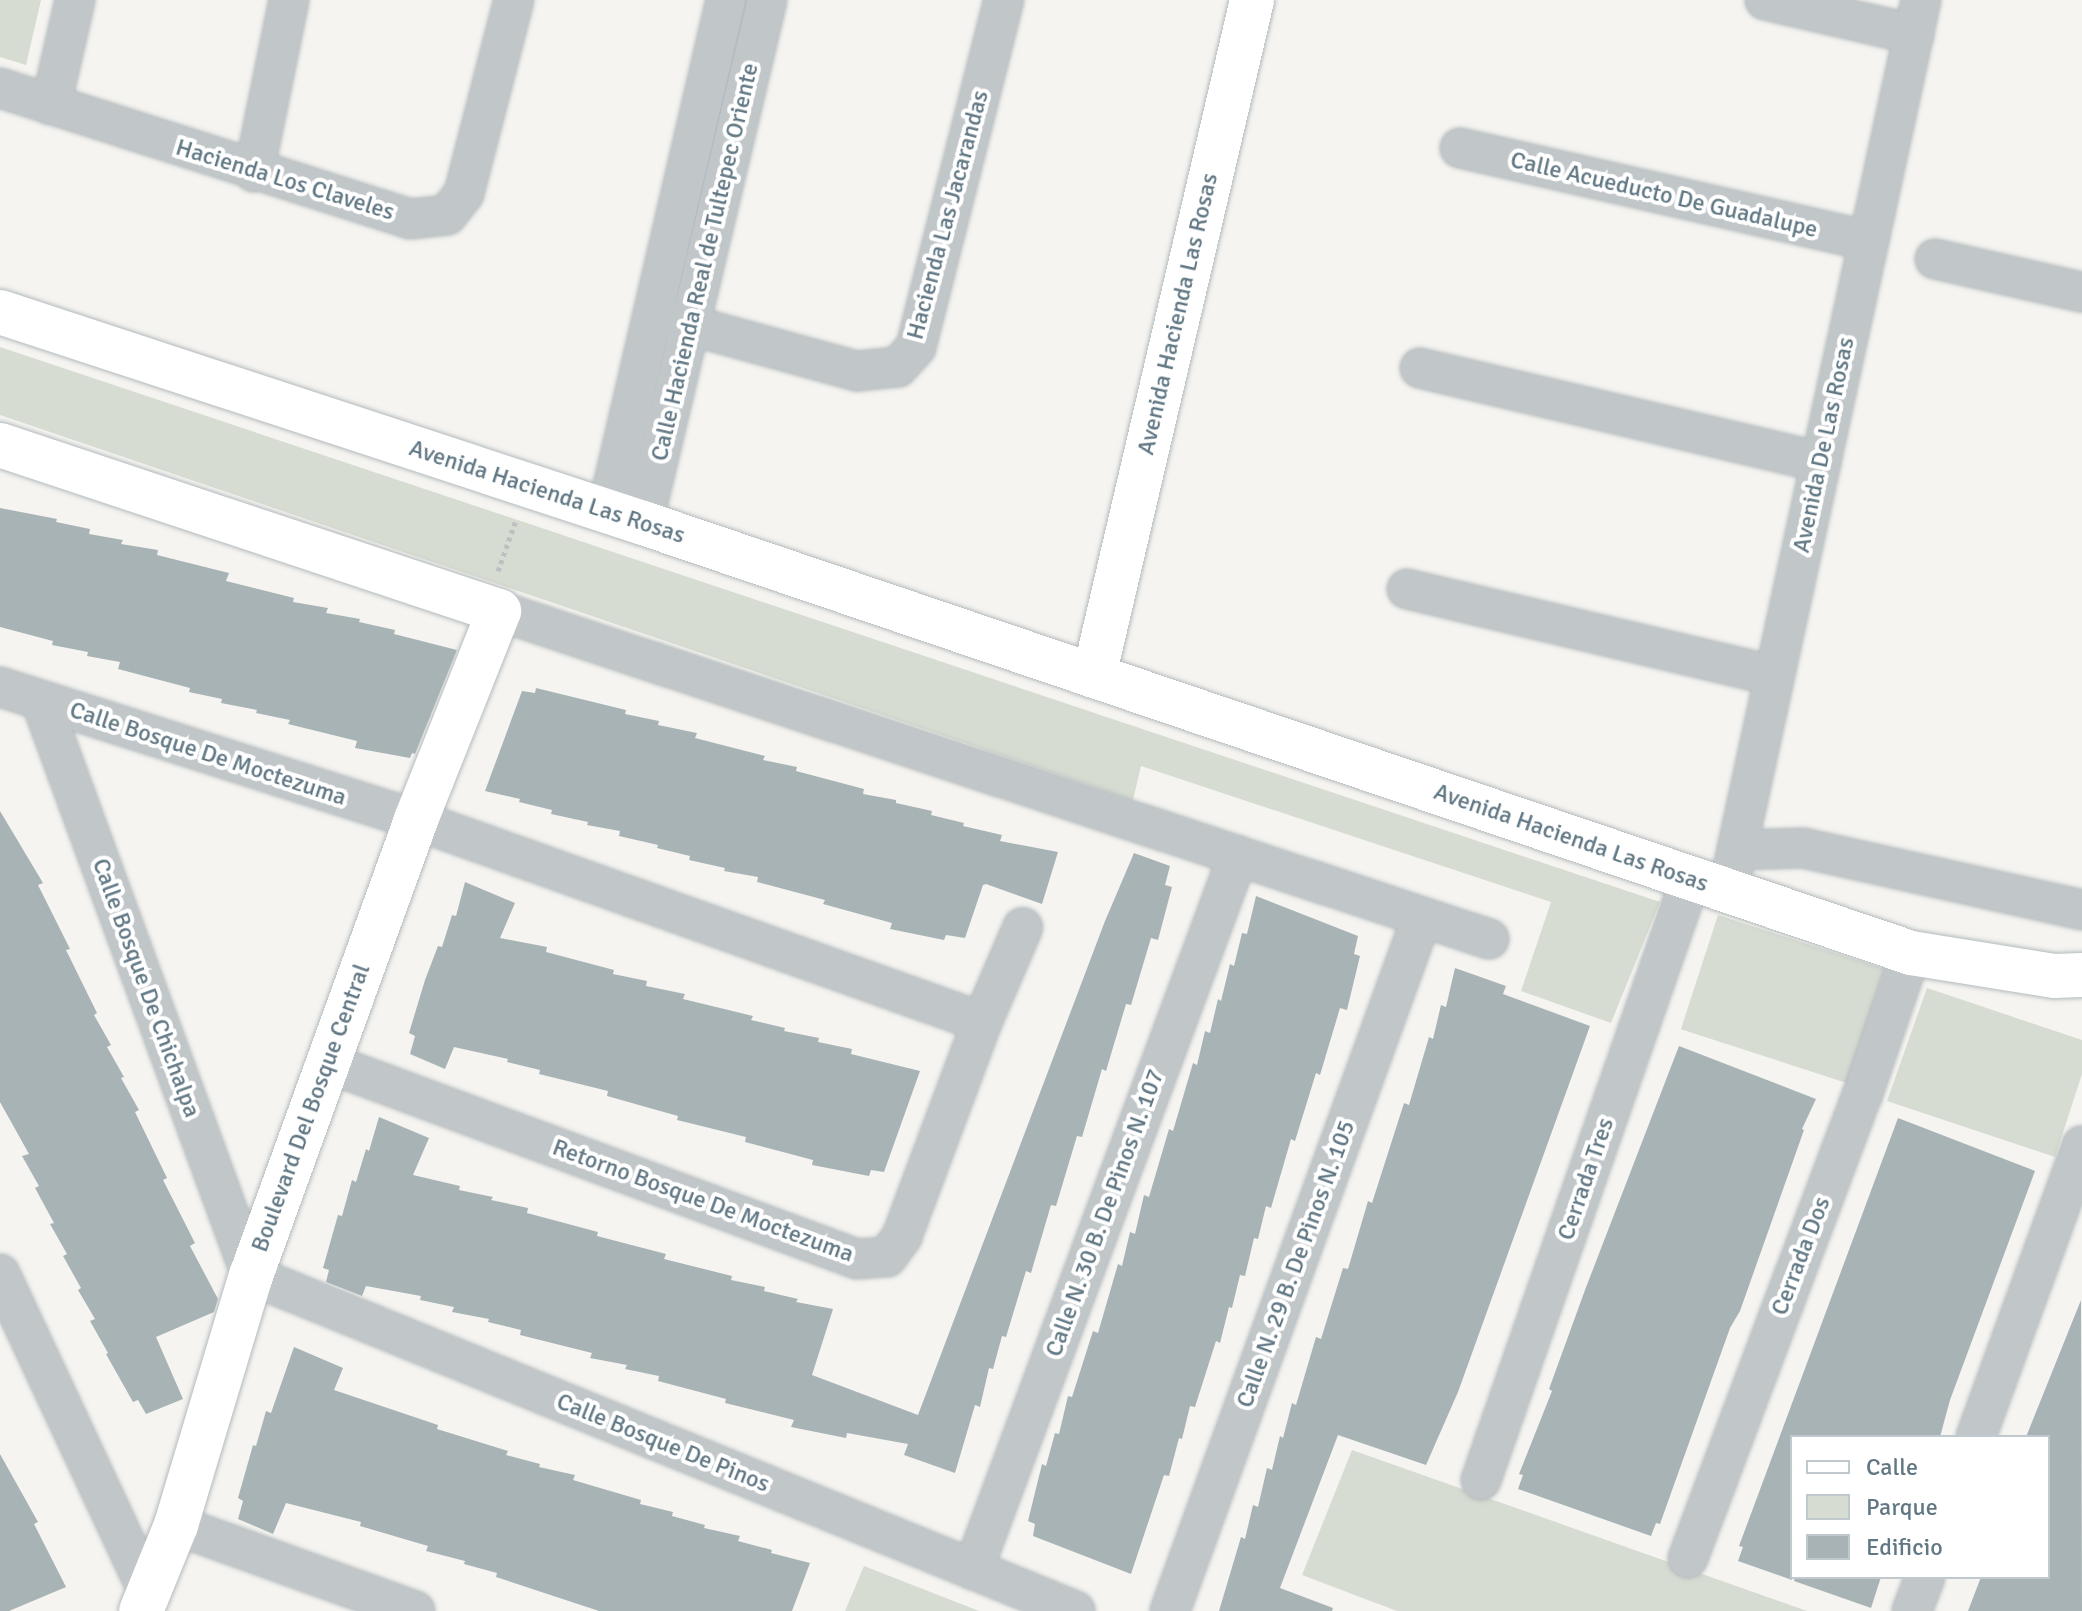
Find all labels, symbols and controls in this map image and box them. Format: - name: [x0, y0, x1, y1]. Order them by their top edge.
- street label: Calle Hacienda Real de Tultepec Oriente: [645, 60, 765, 464]
- street label: Hacienda Las Jacarandas: [901, 87, 995, 343]
- street label: Hacienda Los Claveles: [172, 133, 398, 227]
- street label: Calle Acueducto De Guadalupe: [1508, 146, 1820, 244]
- street label: Avenida Hacienda Las Rosas: [1132, 170, 1224, 458]
- street label: Avenida De Las Rosas: [1787, 335, 1861, 555]
- street label: Avenida Hacienda Las Rosas: [405, 434, 689, 550]
- street label: Calle Bosque De Moctezuma: [66, 696, 350, 812]
- street label: Avenida Hacienda Las Rosas: [1430, 777, 1712, 899]
- street label: Calle Bosque De Chichalpa: [86, 855, 206, 1121]
- street label: Boulevard Del Bosque Central: [245, 960, 377, 1256]
- street label: Calle N. 30 B. De Pinos N. 107: [1040, 1065, 1170, 1361]
- street label: Cerrada Tres: [1552, 1114, 1620, 1244]
- street label: Calle N. 29 B. De Pinos N. 105: [1231, 1116, 1361, 1412]
- street label: Retorno Bosque De Moctezuma: [548, 1133, 858, 1269]
- street label: Cerrada Dos: [1765, 1193, 1837, 1319]
- street label: Calle Bosque De Pinos: [552, 1387, 774, 1499]
- legend: [1790, 1435, 2050, 1579]
- text: Calle: [1866, 1452, 1918, 1482]
- text: Parque: [1866, 1492, 1938, 1522]
- text: Edificio: [1866, 1532, 1943, 1562]

